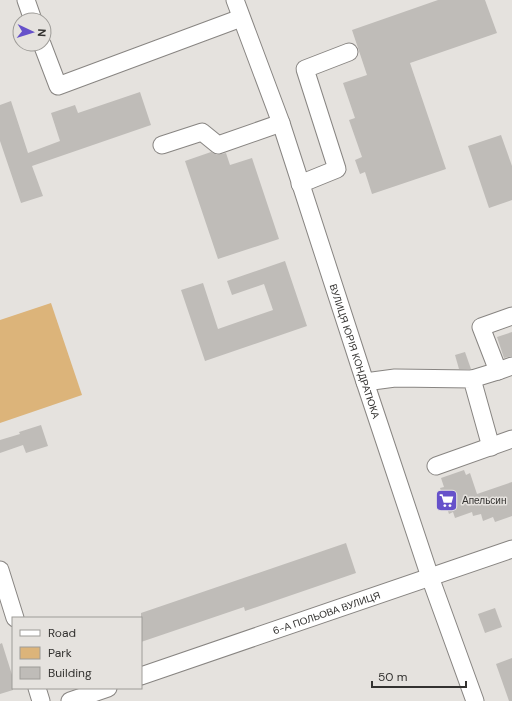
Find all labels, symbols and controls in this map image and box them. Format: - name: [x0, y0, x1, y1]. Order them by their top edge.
- north arrow: [12, 12, 52, 52]
- text: N: [35, 28, 49, 37]
- street label: ВУЛИЦЯ ЮРІЯ КОНДРАТЮКА: [327, 282, 383, 421]
- supermarket icon: Апельсин: [433, 487, 459, 513]
- place label: Апельсин: [462, 494, 506, 507]
- street label: 6-А ПОЛЬОВА ВУЛИЦЯ: [271, 589, 382, 637]
- legend: [12, 617, 142, 689]
- text: Road: [48, 625, 76, 641]
- text: Park: [48, 645, 72, 661]
- scale bar: [372, 663, 466, 689]
- text: Building: [48, 665, 92, 681]
- text: 50 m: [378, 669, 407, 685]

